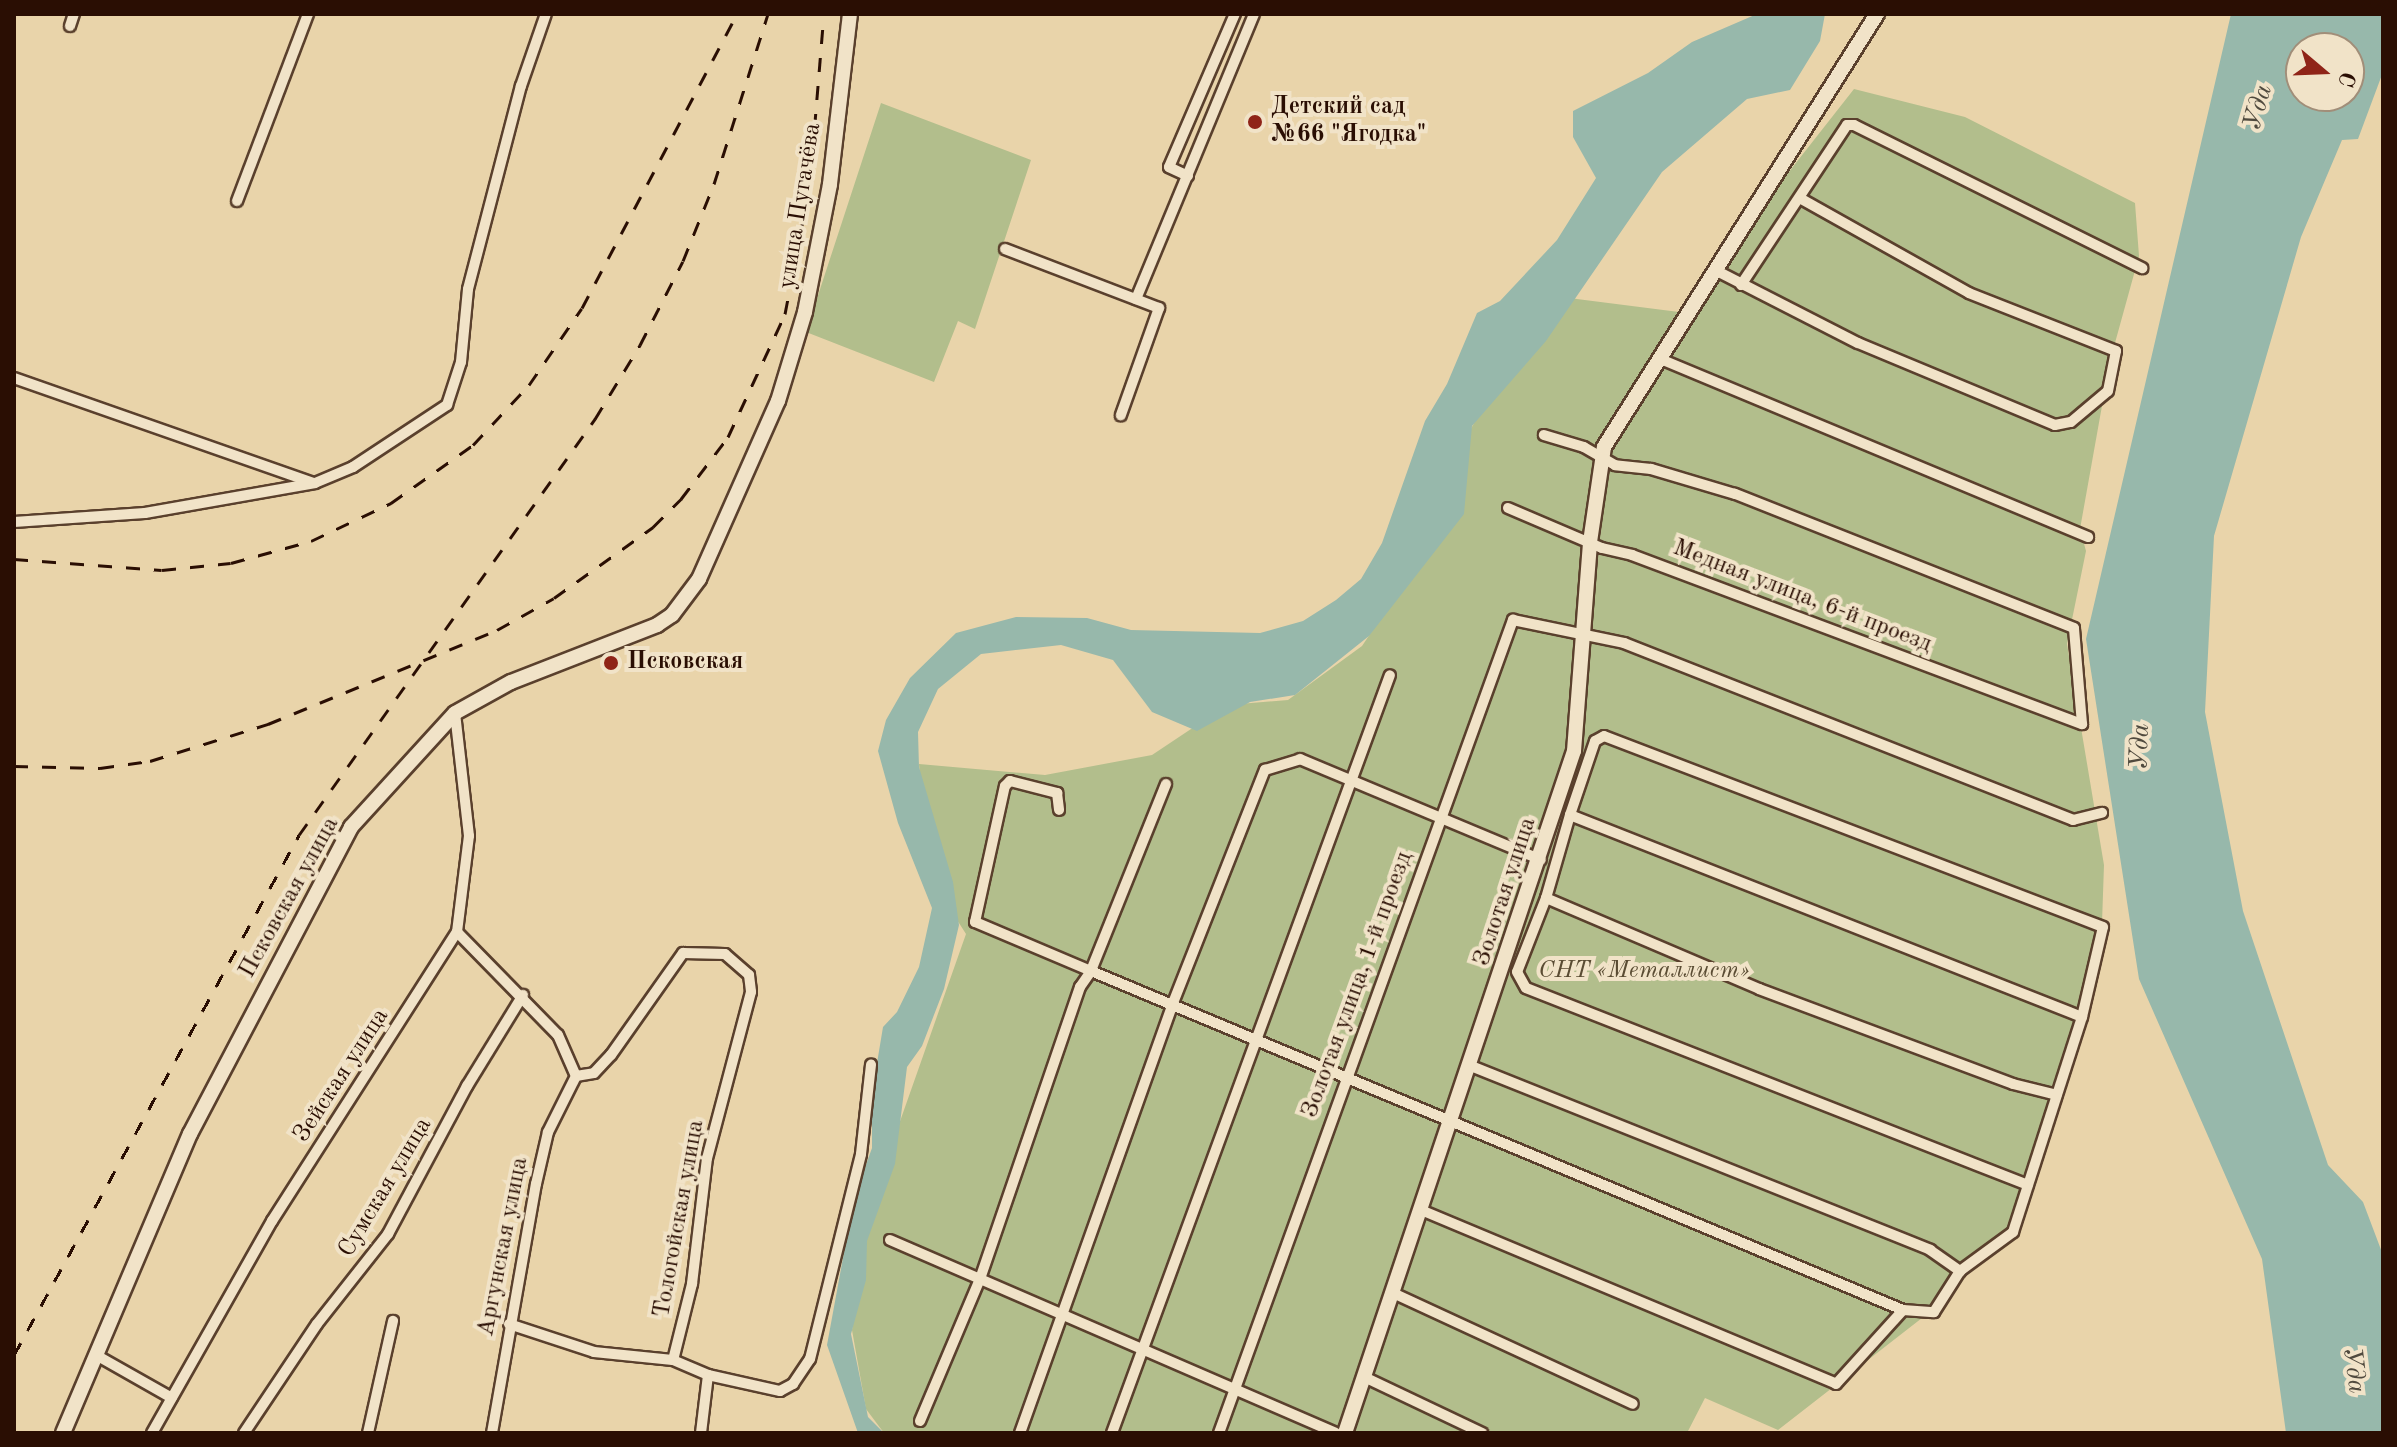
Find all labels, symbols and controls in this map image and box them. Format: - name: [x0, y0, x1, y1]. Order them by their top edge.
- north arrow: [2285, 32, 2365, 112]
- text: С: [2333, 69, 2359, 90]
- water label: Уда: [2238, 81, 2280, 135]
- place label: Детский сад №66 "Ягодка": [1271, 94, 1426, 150]
- marker: Детский сад №66 "Ягодка": [1246, 113, 1264, 131]
- street label: улица Пугачёва: [774, 121, 828, 291]
- street label: Медная улица, 6-й проезд: [1668, 534, 1936, 660]
- place label: Псковская: [627, 649, 743, 677]
- marker: Псковская: [602, 654, 620, 672]
- water label: Уда: [2125, 723, 2157, 771]
- street label: Псковская улица: [234, 812, 346, 984]
- street label: Золотая улица: [1468, 814, 1544, 970]
- street label: Золотая улица, 1-й проезд: [1296, 848, 1420, 1122]
- park label: СНТ «Металлист»: [1538, 958, 1750, 986]
- street label: Зейская улица: [288, 1004, 396, 1148]
- street label: Сумская улица: [333, 1113, 439, 1263]
- street label: Тологойская улица: [648, 1118, 712, 1320]
- street label: Аргунская улица: [472, 1155, 536, 1339]
- water label: Уда: [2335, 1345, 2371, 1395]

